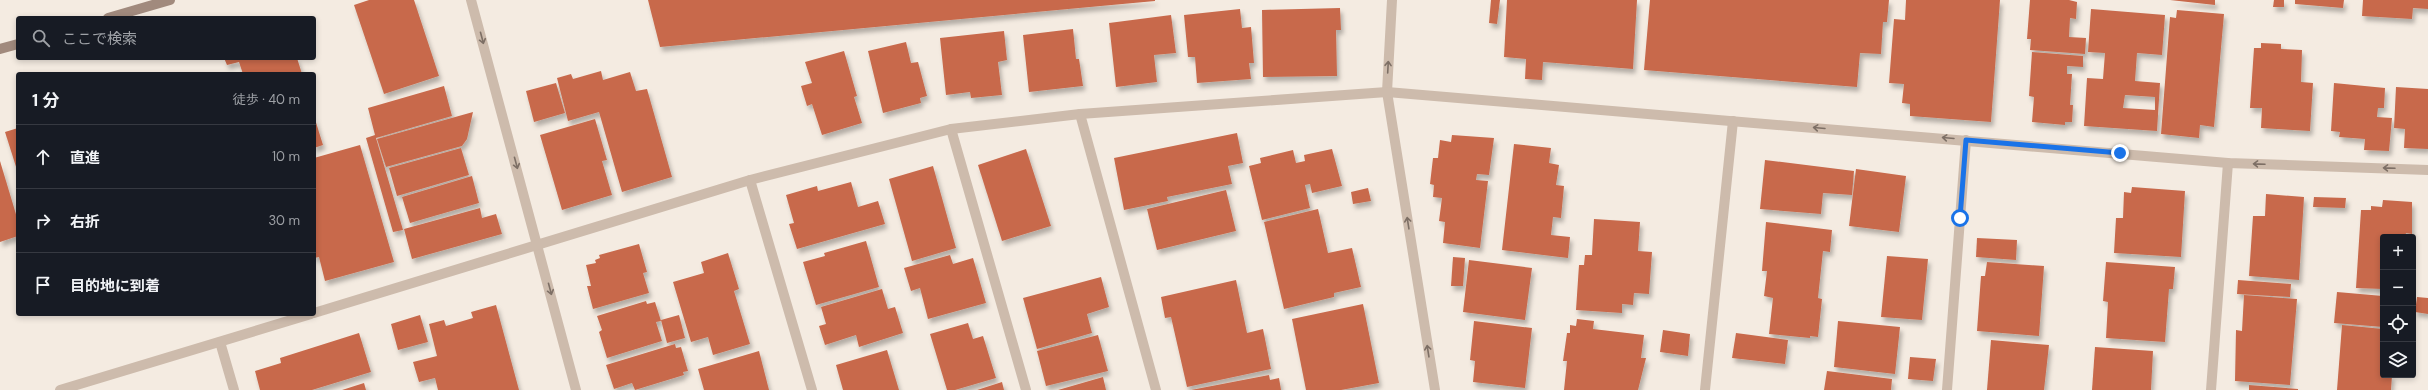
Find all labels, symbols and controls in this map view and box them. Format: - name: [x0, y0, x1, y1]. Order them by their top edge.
- search box: [16, 16, 316, 60]
- icon: search: [30, 27, 52, 49]
- text: ここで検索: [62, 29, 137, 49]
- one-way arrow: [478, 31, 486, 44]
- one-way arrow: [1384, 61, 1392, 74]
- text: 1 分: [32, 89, 59, 111]
- text: 徒歩 · 40 m: [233, 91, 300, 108]
- one-way arrow: [1813, 124, 1826, 131]
- one-way arrow: [1942, 135, 1955, 142]
- route end: [2111, 144, 2129, 162]
- icon: ahead: [32, 146, 54, 168]
- text: 直進: [70, 148, 100, 168]
- text: 10 m: [272, 148, 300, 165]
- one-way arrow: [513, 156, 520, 169]
- one-way arrow: [2253, 160, 2266, 167]
- one-way arrow: [2383, 165, 2396, 172]
- route start: [1951, 209, 1969, 227]
- icon: right: [32, 210, 54, 232]
- text: 右折: [70, 212, 100, 232]
- text: 30 m: [268, 212, 300, 229]
- one-way arrow: [1404, 217, 1412, 230]
- map controls: [2380, 234, 2416, 378]
- button: +: [2380, 234, 2416, 270]
- button: −: [2380, 270, 2416, 306]
- icon: arrive: [32, 274, 54, 296]
- text: 目的地に到着: [70, 276, 160, 296]
- one-way arrow: [546, 282, 554, 295]
- button: locate: [2380, 306, 2416, 342]
- button: layers: [2380, 342, 2416, 378]
- one-way arrow: [1424, 345, 1432, 358]

